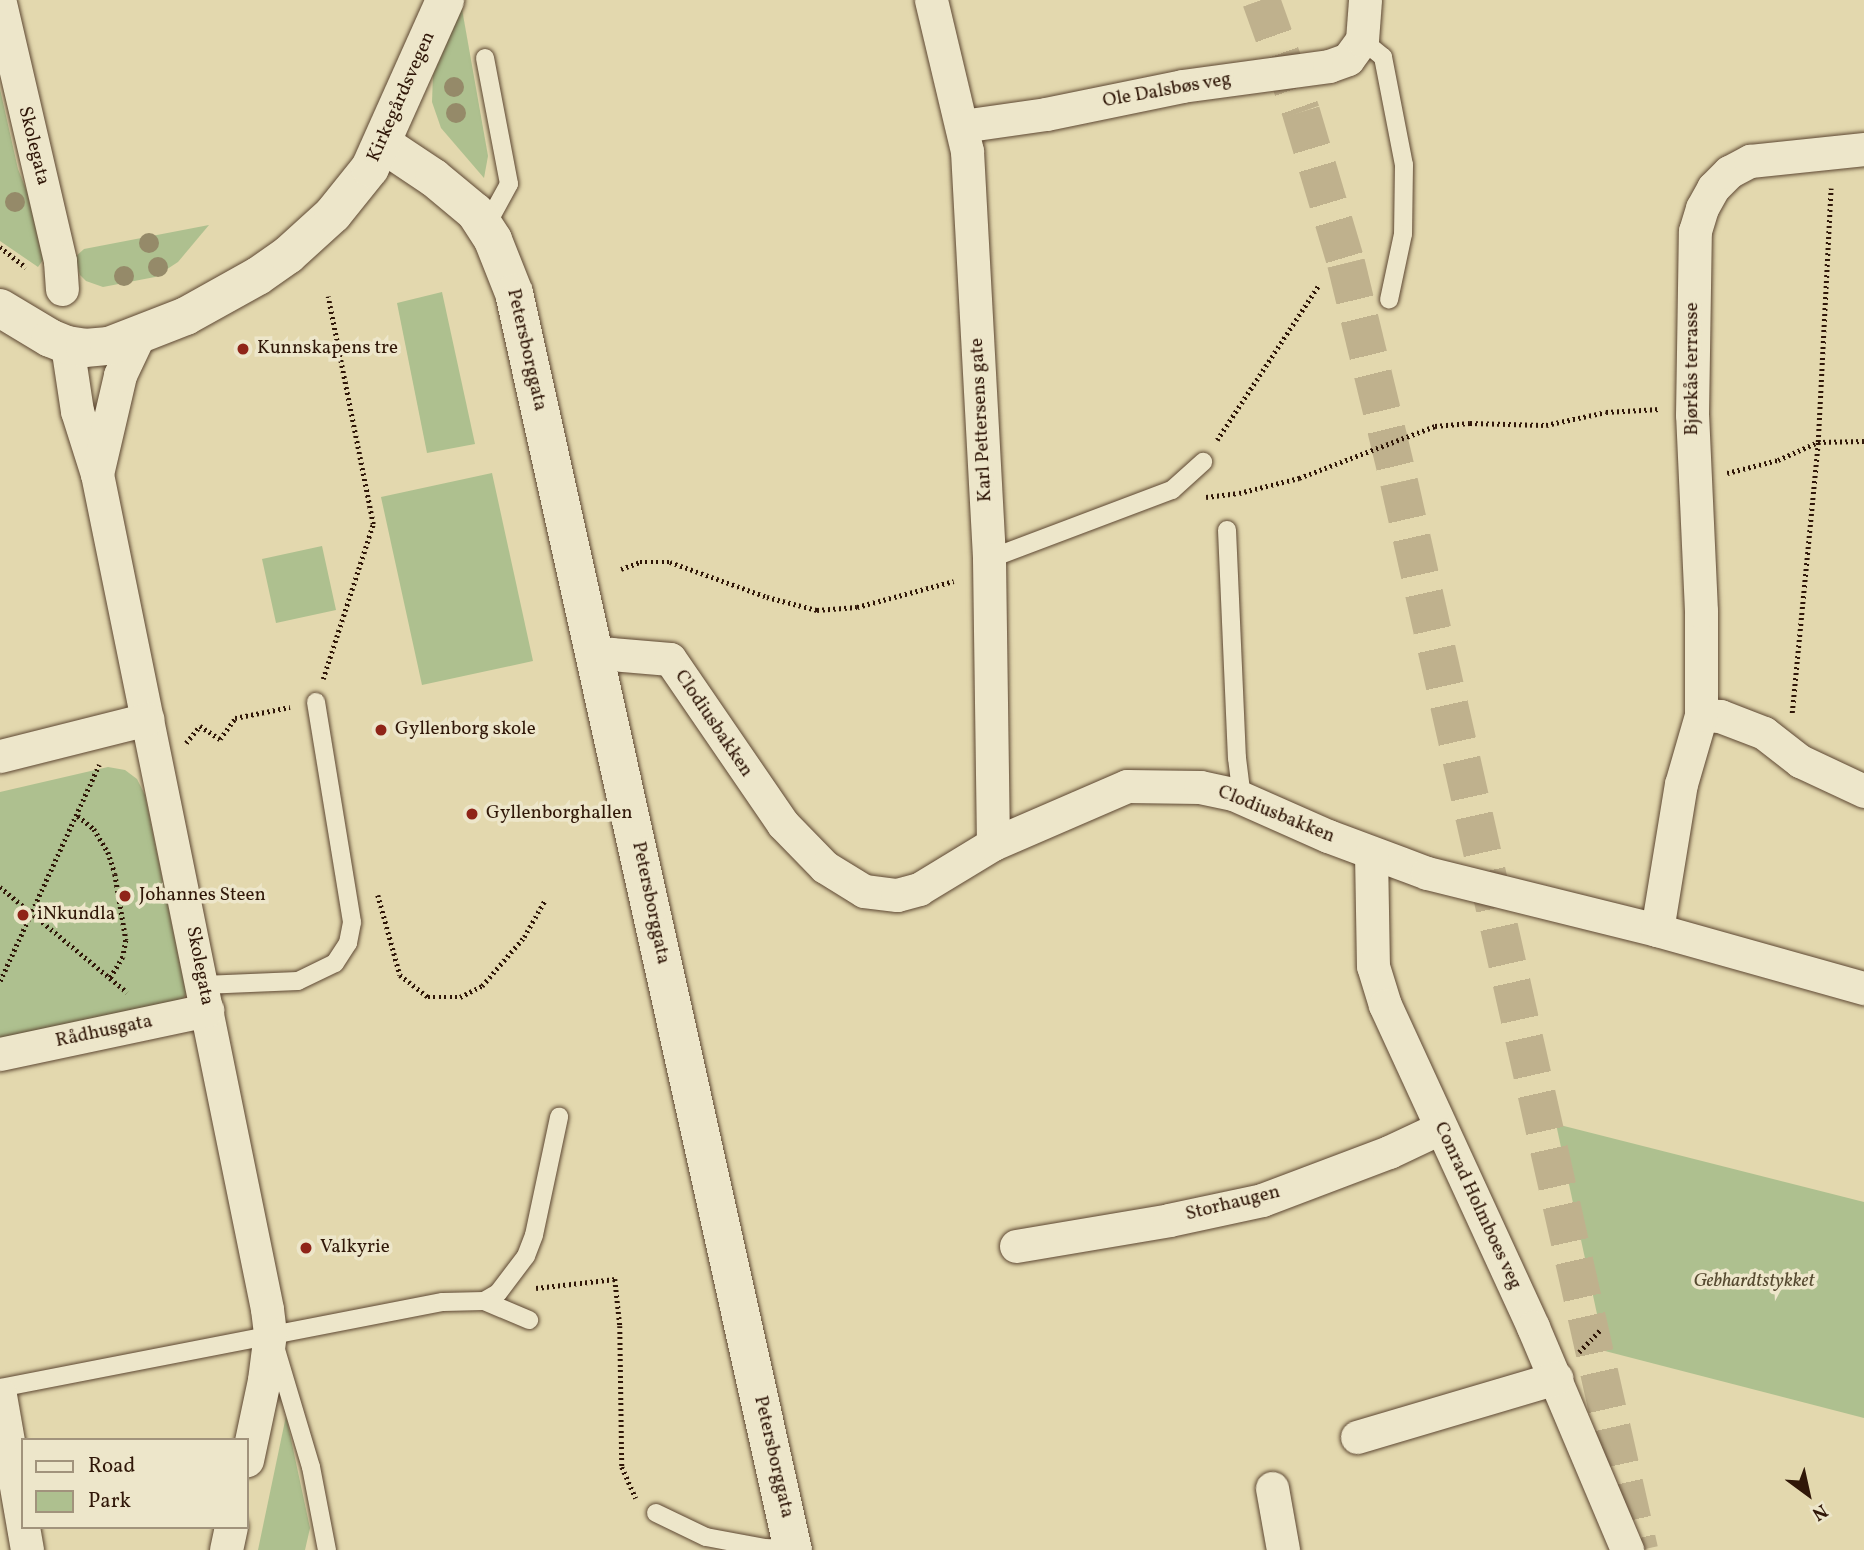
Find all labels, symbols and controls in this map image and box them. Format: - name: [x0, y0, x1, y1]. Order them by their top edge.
- street label: Kirkegårdsvegen: [363, 28, 441, 166]
- street label: Ole Dalsbøs veg: [1101, 68, 1233, 114]
- street label: Skolegata: [12, 104, 54, 188]
- street label: Petersborggata: [501, 287, 551, 413]
- street label: Bjørkås terrasse: [1682, 302, 1704, 436]
- street label: Karl Pettersens gate: [966, 337, 998, 503]
- place label: Kunnskapens tre: [257, 338, 398, 360]
- marker: Kunnskapens tre: [235, 341, 251, 357]
- street label: Clodiusbakken: [669, 666, 757, 782]
- place label: Gyllenborg skole: [395, 719, 536, 741]
- marker: Gyllenborg skole: [373, 722, 389, 738]
- street label: Clodiusbakken: [1214, 781, 1338, 849]
- place label: Gyllenborghallen: [486, 803, 633, 825]
- marker: Gyllenborghallen: [464, 806, 480, 822]
- street label: Petersborggata: [626, 840, 674, 966]
- place label: Johannes Steen: [139, 885, 266, 907]
- marker: Johannes Steen: [117, 888, 133, 904]
- place label: iNkundla: [37, 904, 115, 926]
- marker: iNkundla: [15, 907, 31, 923]
- street label: Skolegata: [180, 924, 218, 1008]
- street label: Rådhusgata: [54, 1011, 154, 1053]
- street label: Conrad Holmboes veg: [1428, 1118, 1526, 1294]
- street label: Storhaugen: [1183, 1181, 1283, 1227]
- place label: Valkyrie: [320, 1237, 390, 1259]
- marker: Valkyrie: [298, 1240, 314, 1256]
- park label: Gebhardtstykket: [1693, 1271, 1815, 1293]
- street label: Petersborggata: [748, 1394, 798, 1520]
- legend: [21, 1438, 248, 1529]
- text: Road: [88, 1452, 135, 1481]
- north arrow: [1773, 1459, 1843, 1529]
- text: Park: [88, 1487, 131, 1516]
- text: N: [1807, 1497, 1832, 1526]

